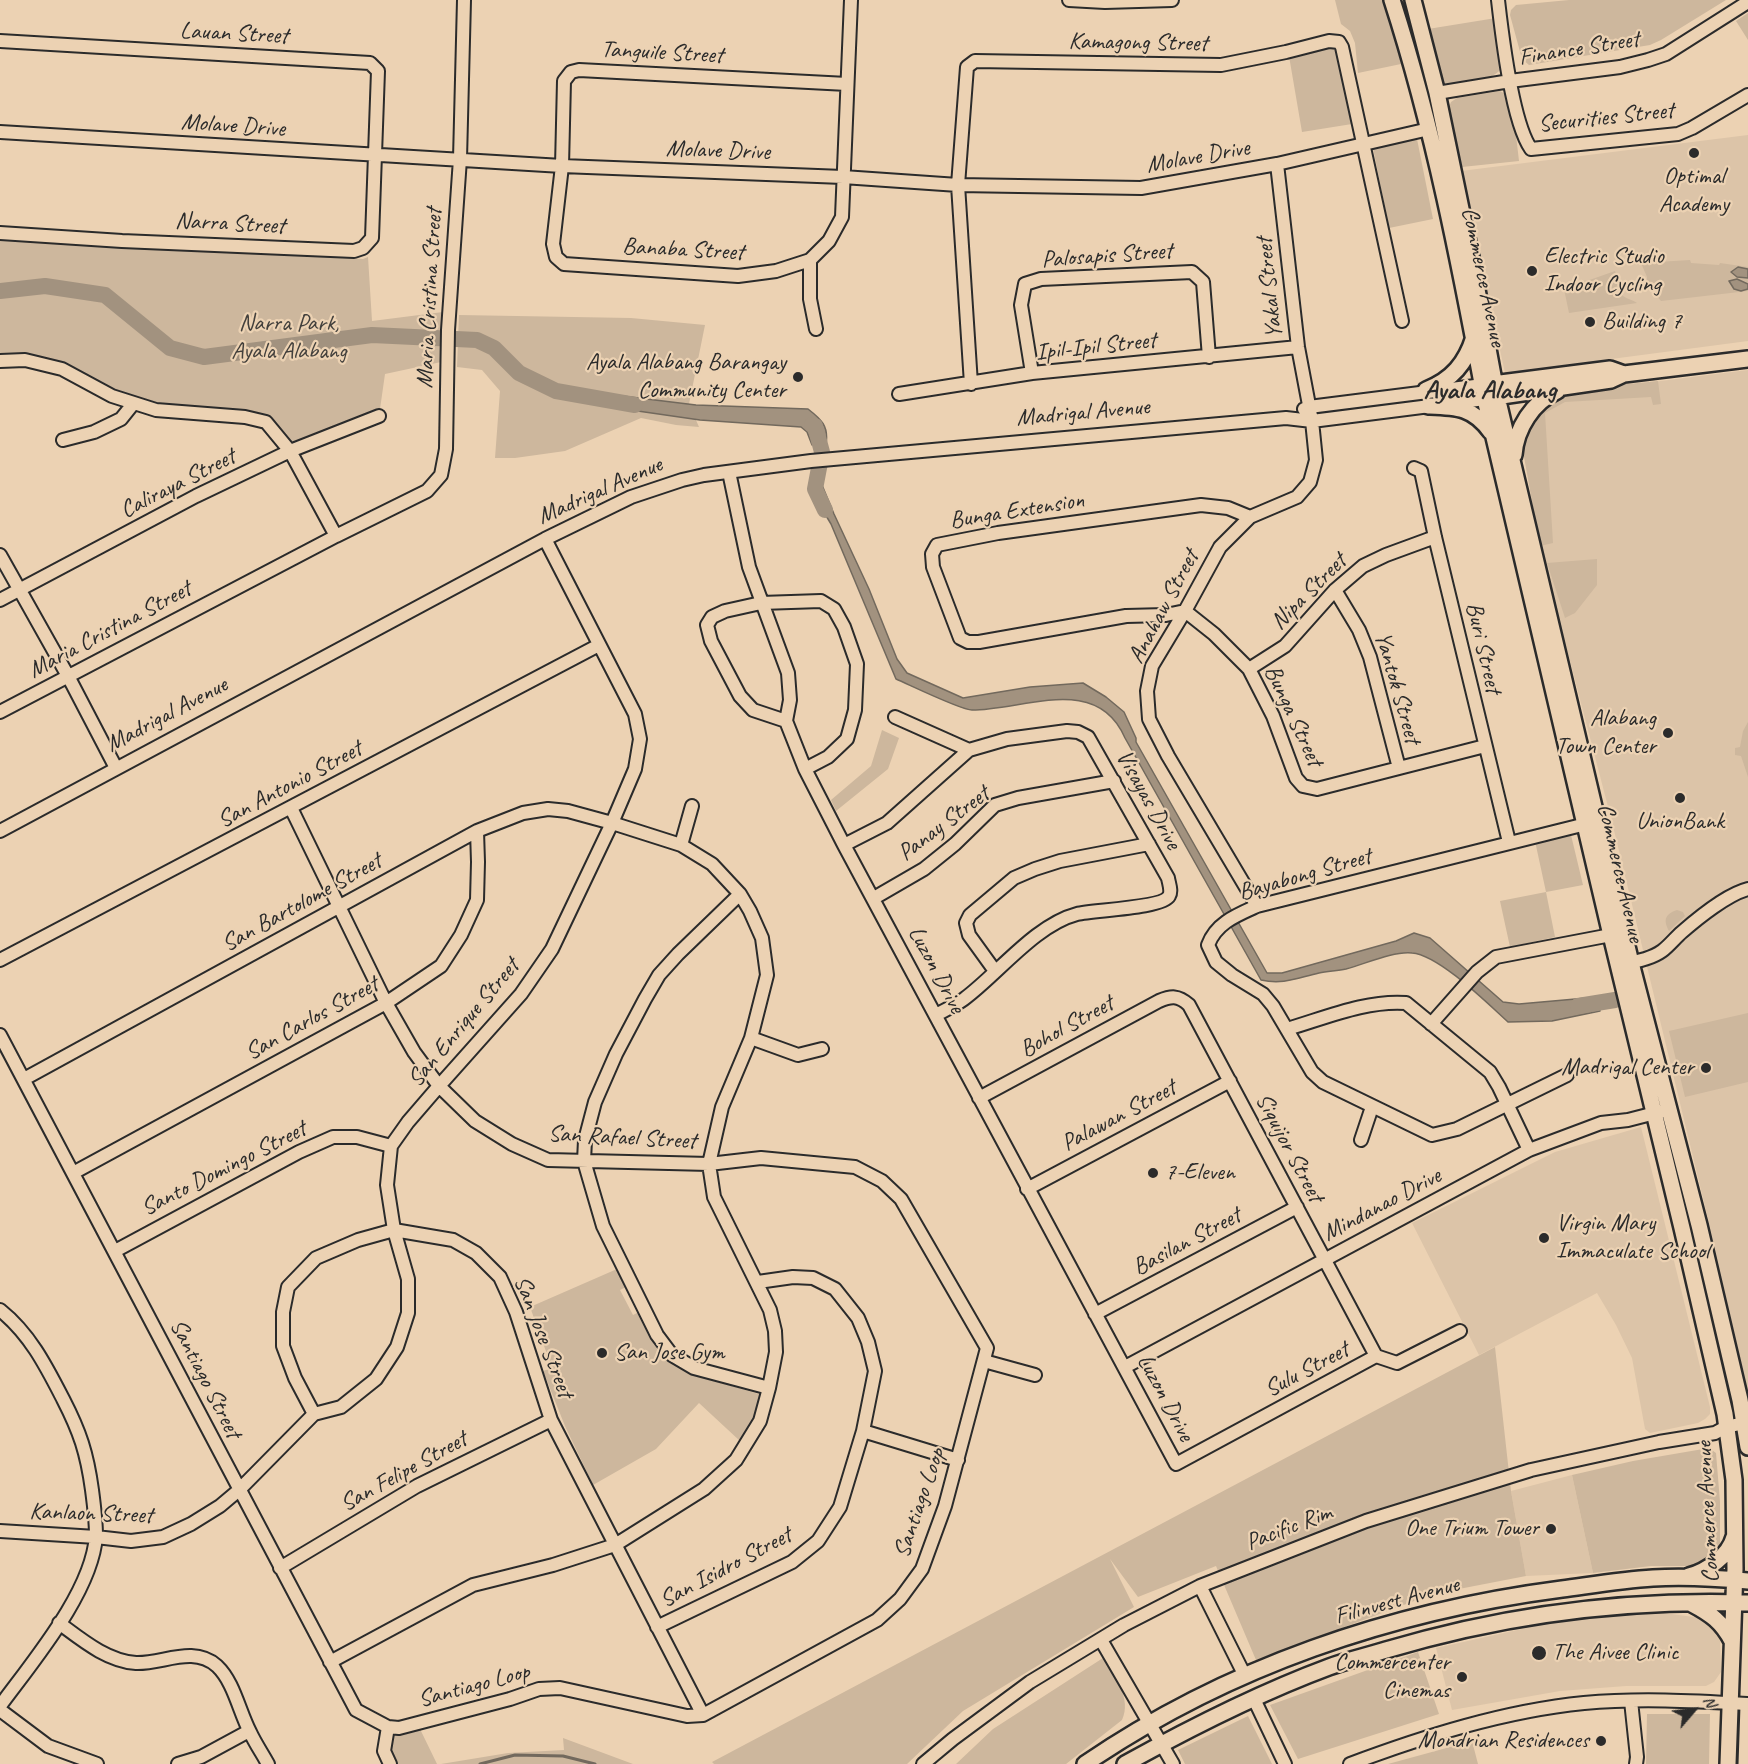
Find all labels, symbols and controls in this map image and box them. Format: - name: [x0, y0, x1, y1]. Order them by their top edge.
- street label: Lauan Street: [179, 17, 289, 51]
- street label: Finance Street: [1517, 25, 1641, 73]
- street label: Kamagong Street: [1068, 27, 1208, 59]
- street label: Tanguile Street: [600, 35, 724, 71]
- street label: Securities Street: [1537, 97, 1675, 139]
- street label: Molave Drive: [180, 108, 286, 144]
- street label: Molave Drive: [1144, 134, 1252, 180]
- street label: Molave Drive: [665, 135, 771, 167]
- marker: Optimal Academy: [1687, 146, 1701, 160]
- place label: Optimal Academy: [1659, 163, 1729, 219]
- street label: Commerce Avenue: [1454, 205, 1512, 349]
- street label: Narra Street: [174, 207, 286, 241]
- street label: Maria Cristina Street: [411, 207, 449, 389]
- street label: Banaba Street: [621, 232, 745, 268]
- street label: Yakal Street: [1250, 236, 1290, 340]
- street label: Palosapis Street: [1041, 237, 1173, 275]
- place label: Electric Studio Indoor Cycling: [1544, 243, 1664, 299]
- marker: Electric Studio Indoor Cycling: [1525, 264, 1539, 278]
- place label: Building 7: [1602, 308, 1682, 336]
- park label: Narra Park, Ayala Alabang: [231, 310, 347, 366]
- marker: Building 7: [1583, 315, 1597, 329]
- street label: Ipil-Ipil Street: [1034, 326, 1158, 368]
- place label: Ayala Alabang Barangay Community Center: [586, 349, 786, 405]
- marker: Ayala Alabang Barangay Community Center: [791, 370, 805, 384]
- district label: Ayala Alabang: [1424, 375, 1556, 407]
- street label: Madrigal Avenue: [1015, 393, 1151, 433]
- street label: Caliraya Street: [116, 443, 240, 525]
- street label: Madrigal Avenue: [533, 451, 667, 531]
- street label: Bunga Extension: [948, 486, 1086, 536]
- street label: Anahaw Street: [1122, 545, 1206, 669]
- street label: Nipa Street: [1265, 548, 1353, 636]
- street label: Maria Cristina Street: [24, 575, 196, 685]
- street label: Buri Street: [1459, 600, 1507, 696]
- street label: Yantok Street: [1367, 629, 1427, 747]
- street label: Bunga Street: [1257, 661, 1329, 771]
- street label: Madrigal Avenue: [101, 671, 233, 759]
- place label: Alabang Town Center: [1556, 705, 1656, 761]
- marker: Alabang Town Center: [1661, 726, 1675, 740]
- street label: San Antonio Street: [213, 735, 367, 835]
- street label: Visayas Drive: [1109, 745, 1187, 855]
- street label: Panay Street: [892, 780, 996, 868]
- marker: UnionBank: [1673, 791, 1687, 805]
- street label: Commerce Avenue: [1590, 801, 1650, 945]
- place label: UnionBank: [1636, 808, 1724, 836]
- street label: Bayabong Street: [1235, 842, 1375, 908]
- street label: San Bartolome Street: [217, 847, 387, 959]
- street label: Luzon Drive: [901, 921, 971, 1019]
- street label: San Enrique Street: [402, 953, 526, 1093]
- street label: San Carlos Street: [240, 971, 384, 1067]
- street label: Bohol Street: [1015, 990, 1119, 1064]
- place label: Madrigal Center: [1561, 1054, 1694, 1082]
- marker: Madrigal Center: [1699, 1061, 1713, 1075]
- street label: Palawan Street: [1057, 1074, 1181, 1158]
- street label: Siquijor Street: [1248, 1089, 1330, 1207]
- street label: Santo Domingo Street: [137, 1115, 311, 1223]
- street label: San Rafael Street: [547, 1120, 697, 1156]
- place label: 7-Eleven: [1165, 1159, 1235, 1187]
- street label: Mindanao Drive: [1318, 1162, 1446, 1248]
- marker: 7-Eleven: [1146, 1166, 1160, 1180]
- street label: Basilan Street: [1128, 1201, 1246, 1283]
- place label: Virgin Mary Immaculate School: [1556, 1210, 1709, 1266]
- marker: Virgin Mary Immaculate School: [1537, 1231, 1551, 1245]
- street label: San Jose Street: [507, 1272, 579, 1402]
- street label: Santiago Street: [163, 1315, 247, 1443]
- street label: Sulu Street: [1260, 1336, 1354, 1404]
- place label: San Jose Gym: [614, 1339, 724, 1367]
- marker: San Jose Gym: [595, 1346, 609, 1360]
- street label: Luzon Drive: [1130, 1349, 1200, 1447]
- street label: San Felipe Street: [336, 1425, 472, 1519]
- street label: Commerce Avenue: [1690, 1441, 1726, 1583]
- street label: Santiago Loop: [888, 1444, 952, 1562]
- street label: Kanlaon Street: [29, 1497, 153, 1531]
- street label: Pacific Rim: [1242, 1498, 1336, 1558]
- place label: One Trium Tower: [1405, 1515, 1539, 1543]
- street label: San Isidro Street: [655, 1521, 797, 1615]
- marker: One Trium Tower: [1544, 1522, 1558, 1536]
- street label: Filinvest Avenue: [1332, 1571, 1462, 1631]
- place label: The Aivee Clinic: [1552, 1639, 1679, 1667]
- marker: The Aivee Clinic: [1530, 1644, 1548, 1662]
- place label: Commercenter Cinemas: [1334, 1649, 1450, 1705]
- street label: Santiago Loop: [415, 1657, 533, 1715]
- marker: Commercenter Cinemas: [1455, 1670, 1469, 1684]
- north arrow: [1664, 1680, 1724, 1740]
- text: N: [1699, 1692, 1721, 1711]
- place label: Mondrian Residences: [1418, 1727, 1589, 1755]
- marker: Mondrian Residences: [1594, 1734, 1608, 1748]

